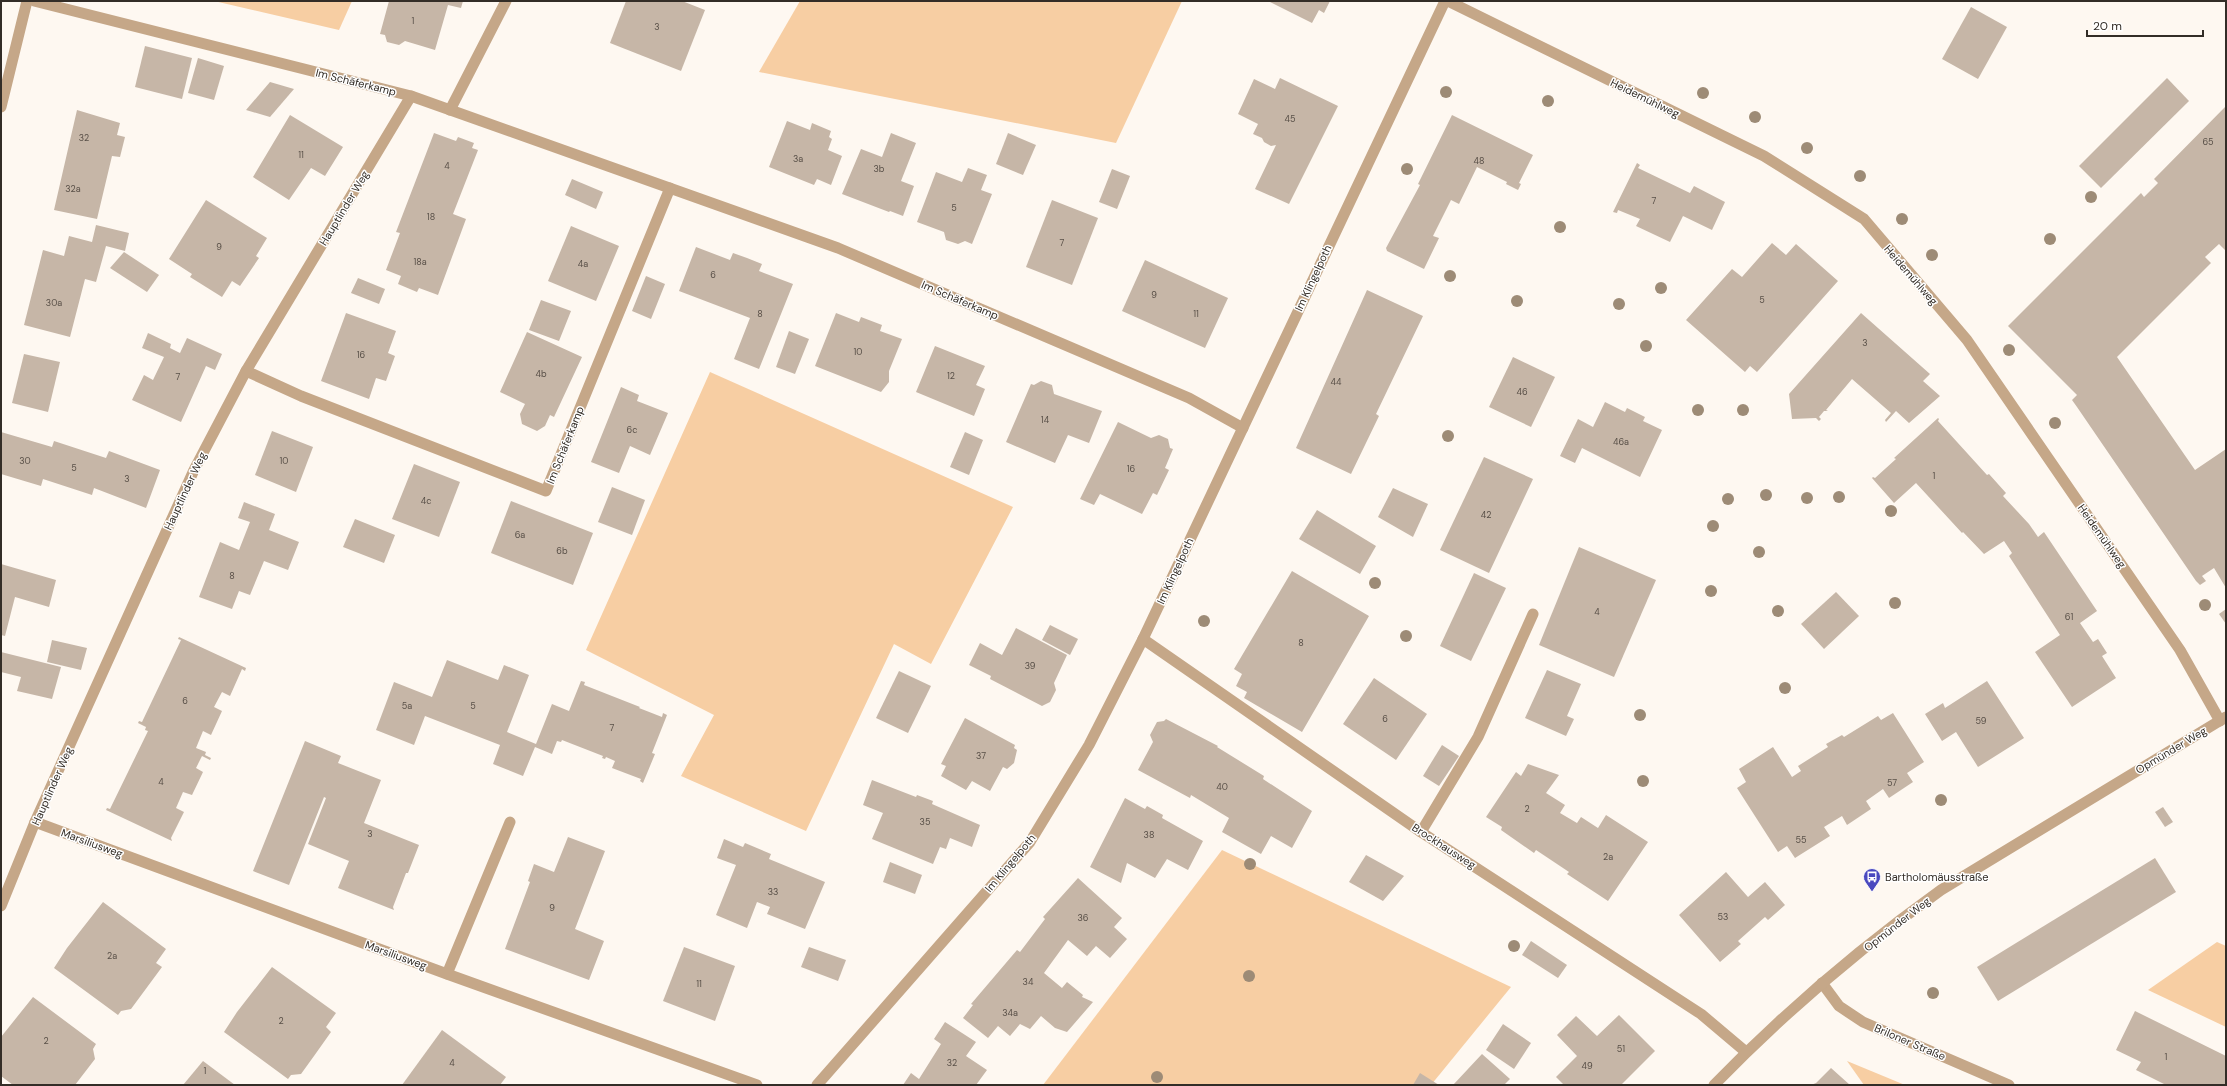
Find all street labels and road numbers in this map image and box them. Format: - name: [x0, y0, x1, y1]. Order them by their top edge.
- street label: Im Schäferkamp: [314, 65, 398, 99]
- street label: Heidemühlweg: [1608, 75, 1682, 121]
- street label: Hauptlinder Weg: [316, 168, 372, 248]
- street label: Heidemühlweg: [1881, 242, 1941, 308]
- street label: Im Klingelpoth: [1292, 243, 1334, 313]
- street label: Im Schäferkamp: [919, 277, 1001, 323]
- street label: Im Schäferkamp: [543, 404, 587, 486]
- street label: Hauptlinder Weg: [161, 450, 209, 532]
- street label: Heidemühlweg: [2075, 501, 2129, 571]
- street label: Im Klingelpoth: [1154, 536, 1196, 606]
- street label: Opmünder Weg: [2133, 723, 2209, 777]
- street label: Hauptlinder Weg: [28, 744, 76, 828]
- street label: Brockhausweg: [1409, 820, 1479, 872]
- street label: Marsiliusweg: [59, 825, 125, 861]
- street label: Im Klingelpoth: [982, 831, 1038, 895]
- street label: Opmünder Weg: [1861, 894, 1933, 954]
- street label: Marsiliusweg: [363, 937, 429, 973]
- street label: Briloner Straße: [1872, 1021, 1948, 1063]

